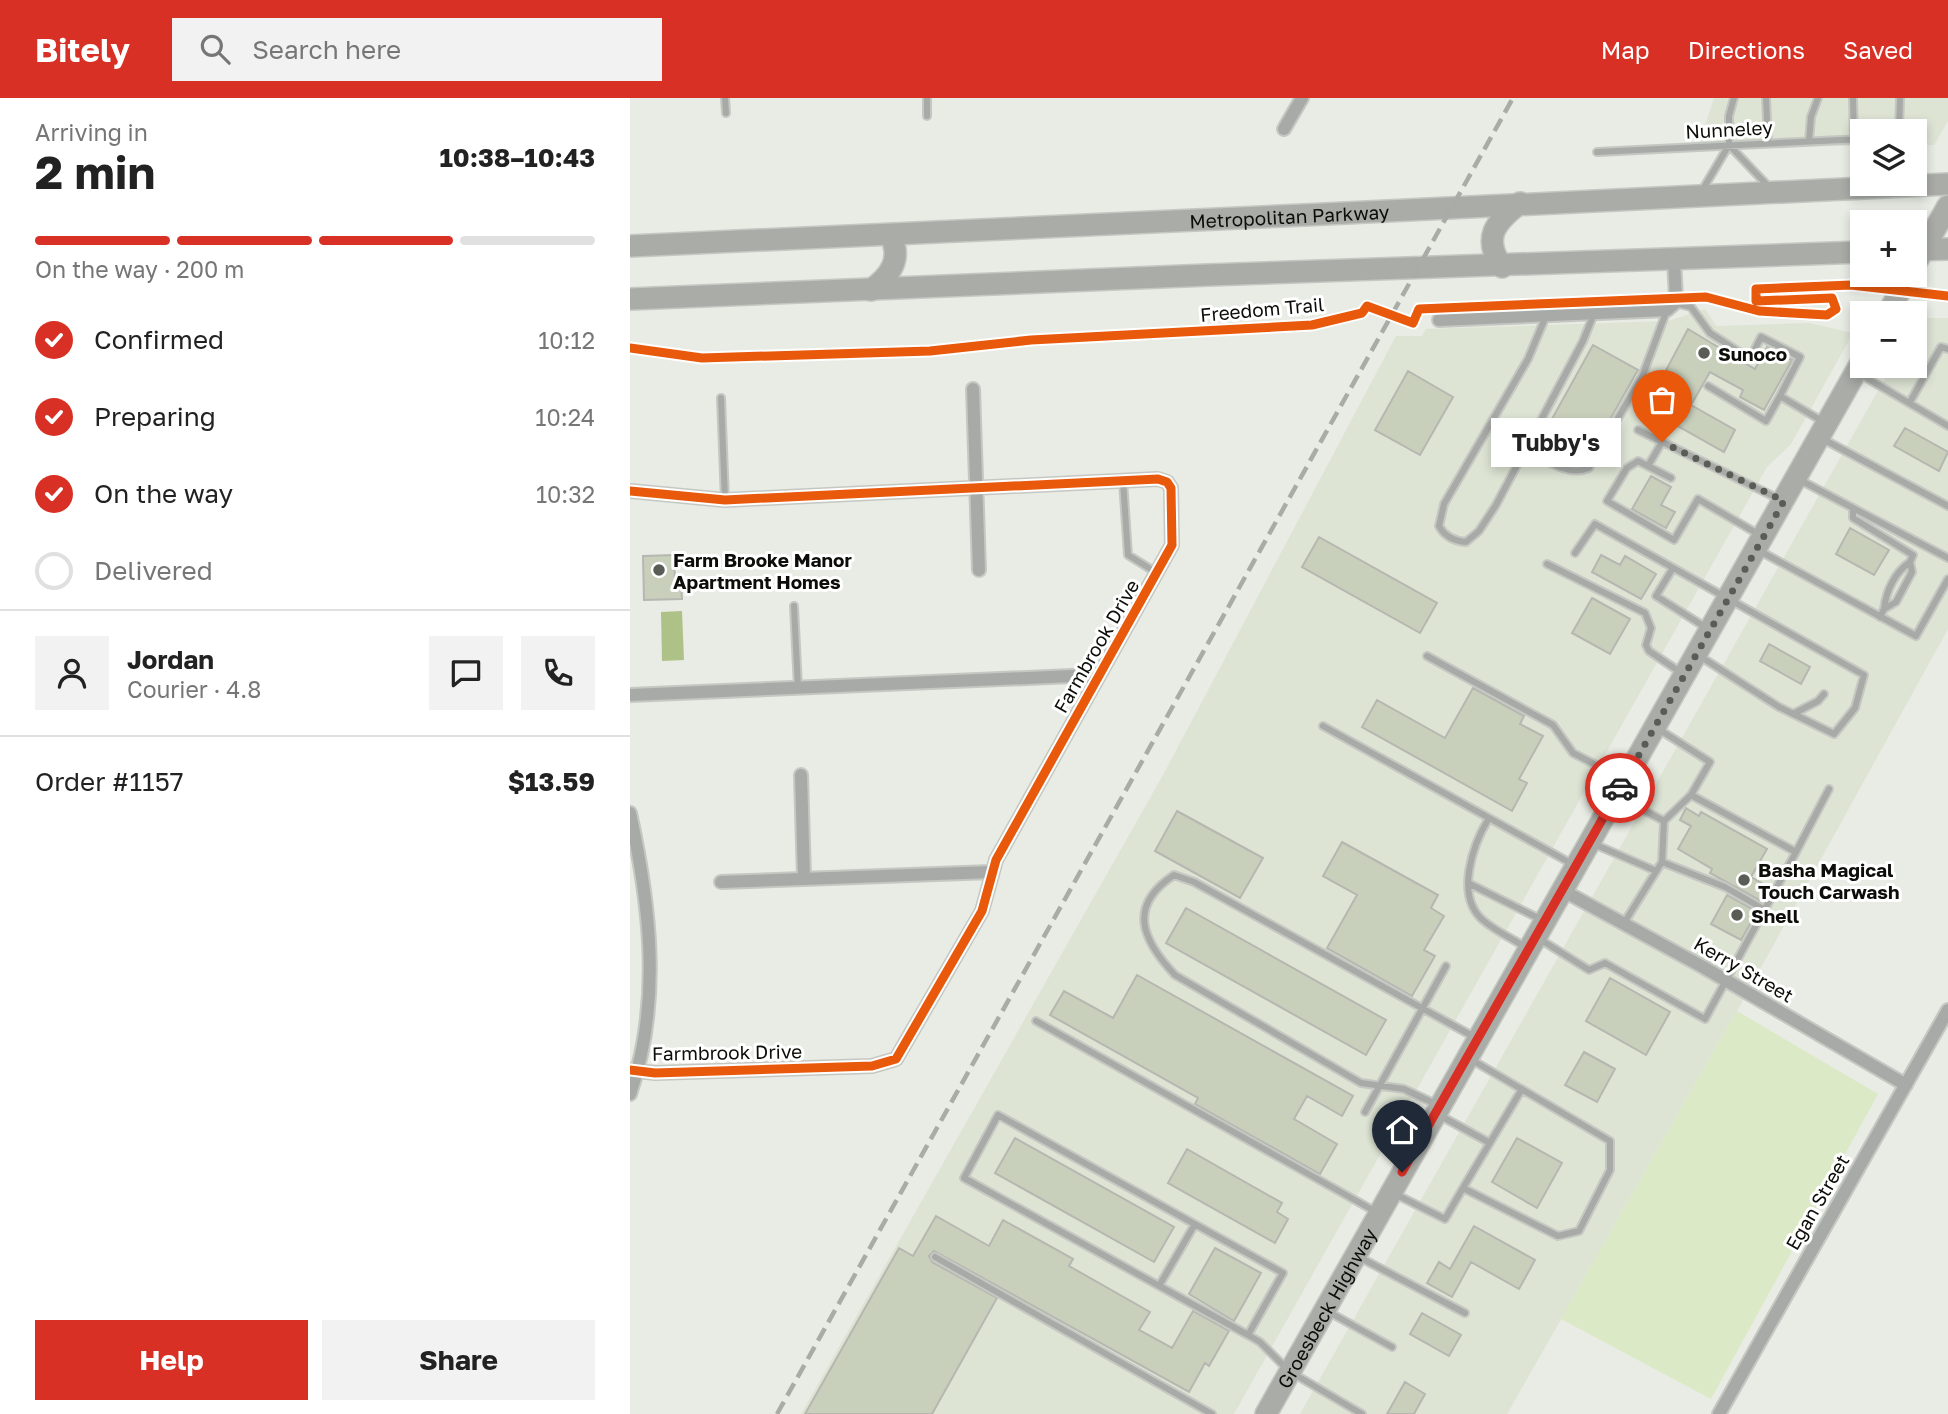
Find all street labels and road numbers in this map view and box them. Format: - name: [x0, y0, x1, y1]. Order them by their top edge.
- street label: Nunneley: [1685, 115, 1774, 143]
- street label: Metropolitan Parkway: [1189, 199, 1390, 232]
- street label: Freedom Trail: [1199, 292, 1325, 326]
- street label: Farmbrook Drive: [1048, 575, 1144, 717]
- street label: Kerry Street: [1690, 931, 1798, 1007]
- street label: Farmbrook Drive: [652, 1039, 802, 1065]
- street label: Egan Street: [1780, 1150, 1854, 1254]
- street label: Groesbeck Highway: [1272, 1223, 1381, 1392]

